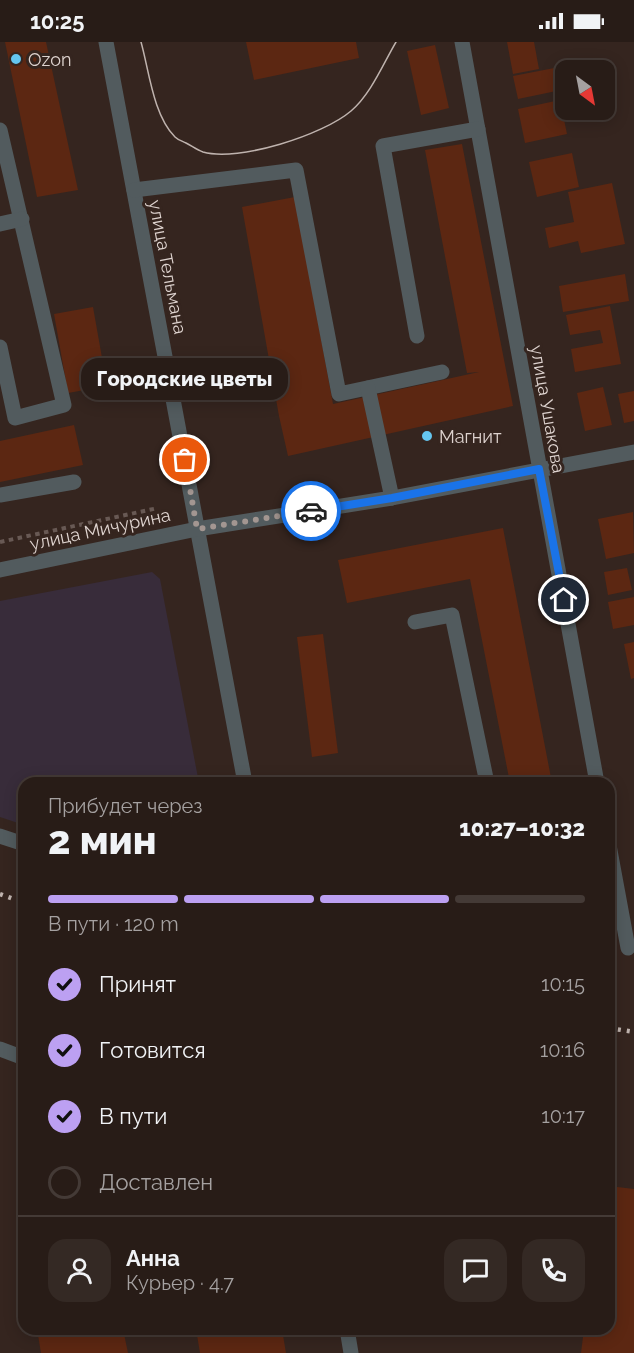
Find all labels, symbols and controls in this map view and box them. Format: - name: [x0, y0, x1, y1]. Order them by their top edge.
- text: 10:25: [30, 8, 84, 34]
- place label: Ozon: [28, 49, 71, 70]
- marker: Ozon: [9, 52, 23, 66]
- north arrow: [555, 60, 615, 120]
- map controls: [555, 60, 615, 120]
- street label: улица Тельмана: [145, 198, 191, 336]
- street label: улица Ушакова: [526, 343, 570, 475]
- callout: Городские цветы: [82, 358, 288, 400]
- text: Городские цветы: [97, 367, 272, 391]
- place label: Магнит: [439, 426, 502, 447]
- marker: Магнит: [420, 429, 434, 443]
- pin: [159, 434, 210, 485]
- icon: bag: [168, 443, 201, 476]
- courier: [281, 481, 341, 541]
- icon: car: [295, 495, 328, 528]
- street label: улица Мичурина: [28, 504, 172, 554]
- pin: [538, 574, 589, 625]
- icon: home: [547, 583, 580, 616]
- text: Прибудет через: [48, 794, 202, 818]
- text: 10:27–10:32: [459, 815, 585, 841]
- text: 2 мин: [48, 817, 157, 863]
- text: В пути · 120 m: [48, 912, 179, 936]
- icon: check: [48, 968, 81, 1001]
- text: Принят: [99, 971, 176, 997]
- text: 10:15: [541, 972, 585, 996]
- icon: check: [48, 1034, 81, 1067]
- text: Готовится: [99, 1037, 206, 1063]
- text: 10:16: [540, 1038, 585, 1062]
- icon: check: [48, 1100, 81, 1133]
- text: В пути: [99, 1103, 167, 1129]
- text: 10:17: [541, 1104, 585, 1128]
- text: Доставлен: [99, 1169, 213, 1195]
- button: person: [48, 1239, 111, 1302]
- button: chat: [444, 1239, 507, 1302]
- button: phone: [522, 1239, 585, 1302]
- text: Анна: [126, 1245, 180, 1271]
- text: Курьер · 4.7: [126, 1271, 234, 1295]

